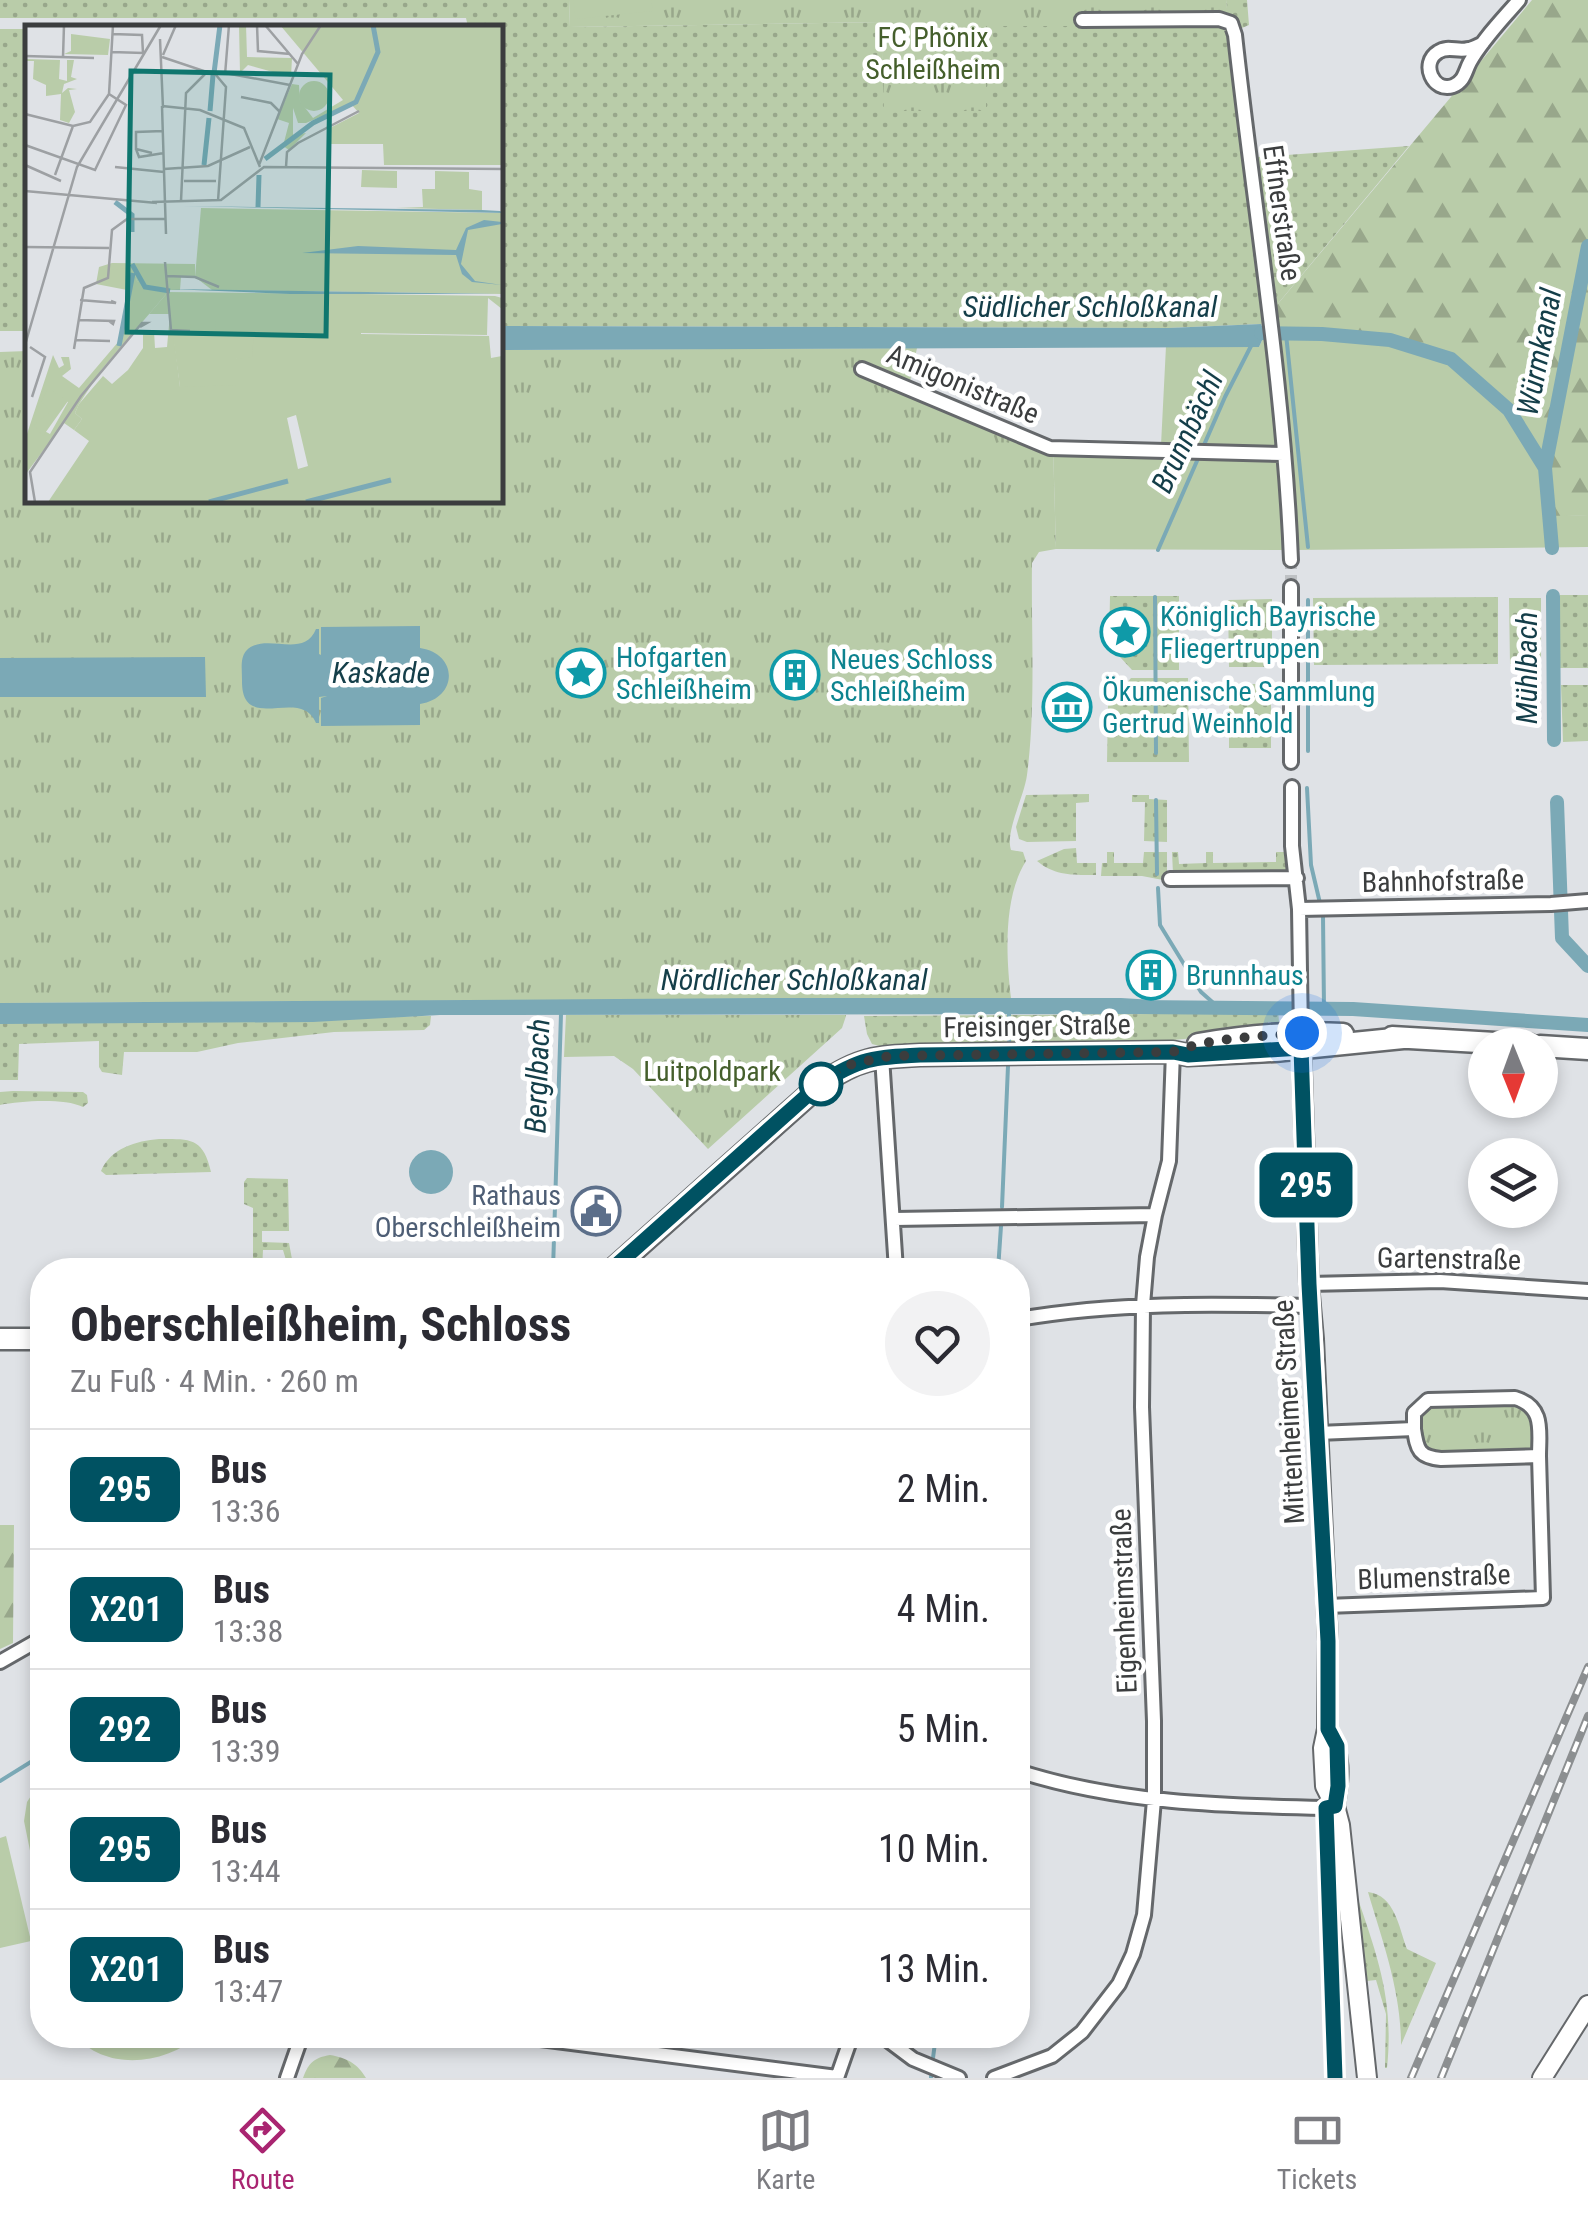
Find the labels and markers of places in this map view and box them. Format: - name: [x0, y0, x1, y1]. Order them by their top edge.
- place label: Königlich Bayrische Fliegertruppen: [1160, 600, 1376, 665]
- place icon: Königlich Bayrische Fliegertruppen: [1099, 606, 1151, 658]
- place label: Hofgarten Schleißheim: [616, 641, 752, 706]
- place label: Neues Schloss Schleißheim: [830, 643, 993, 708]
- place icon: Hofgarten Schleißheim: [555, 647, 607, 699]
- building icon: Neues Schloss Schleißheim: [769, 649, 821, 701]
- place label: Ökumenische Sammlung Gertrud Weinhold: [1102, 675, 1375, 740]
- museum icon: Ökumenische Sammlung Gertrud Weinhold: [1041, 681, 1093, 733]
- building icon: Brunnhaus: [1125, 949, 1177, 1001]
- place label: Brunnhaus: [1186, 959, 1304, 992]
- unlabelled marker: [800, 1063, 842, 1105]
- place label: Rathaus Oberschleißheim: [375, 1179, 561, 1244]
- public building icon: Rathaus Oberschleißheim: [570, 1185, 622, 1237]

